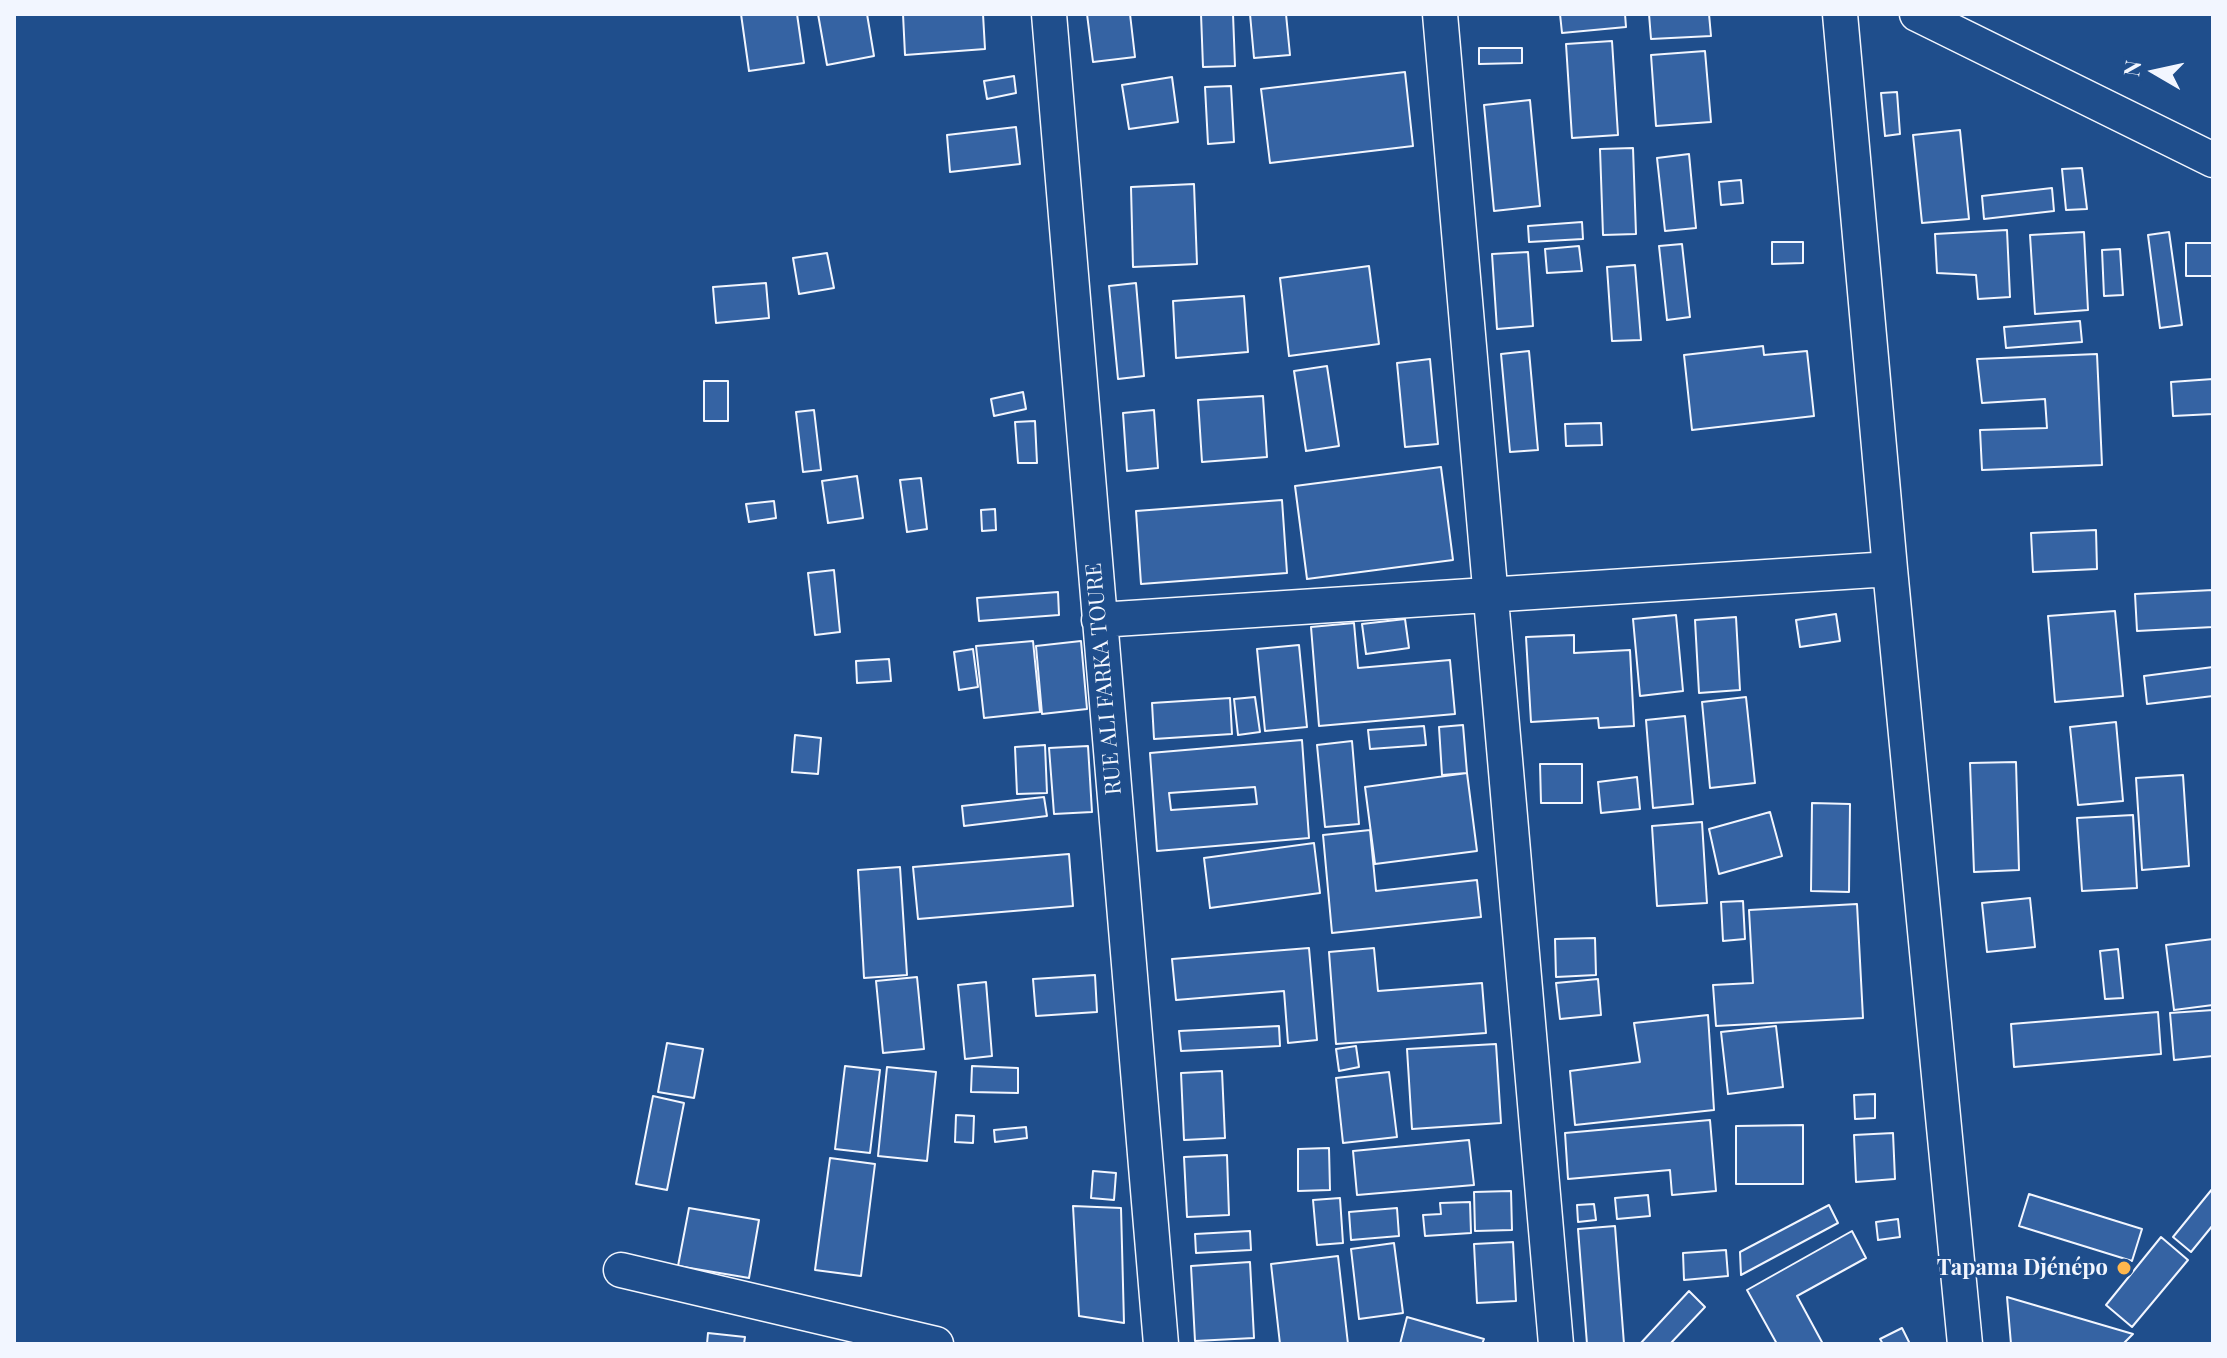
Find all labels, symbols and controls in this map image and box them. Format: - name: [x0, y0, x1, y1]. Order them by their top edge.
- north arrow: [2115, 32, 2195, 112]
- text: N: [2115, 58, 2147, 78]
- street label: RUE ALI FARKA TOURE: [1081, 562, 1127, 796]
- place label: Tapama Djénépo: [1937, 1255, 2108, 1281]
- marker: Tapama Djénépo: [2115, 1259, 2133, 1277]

